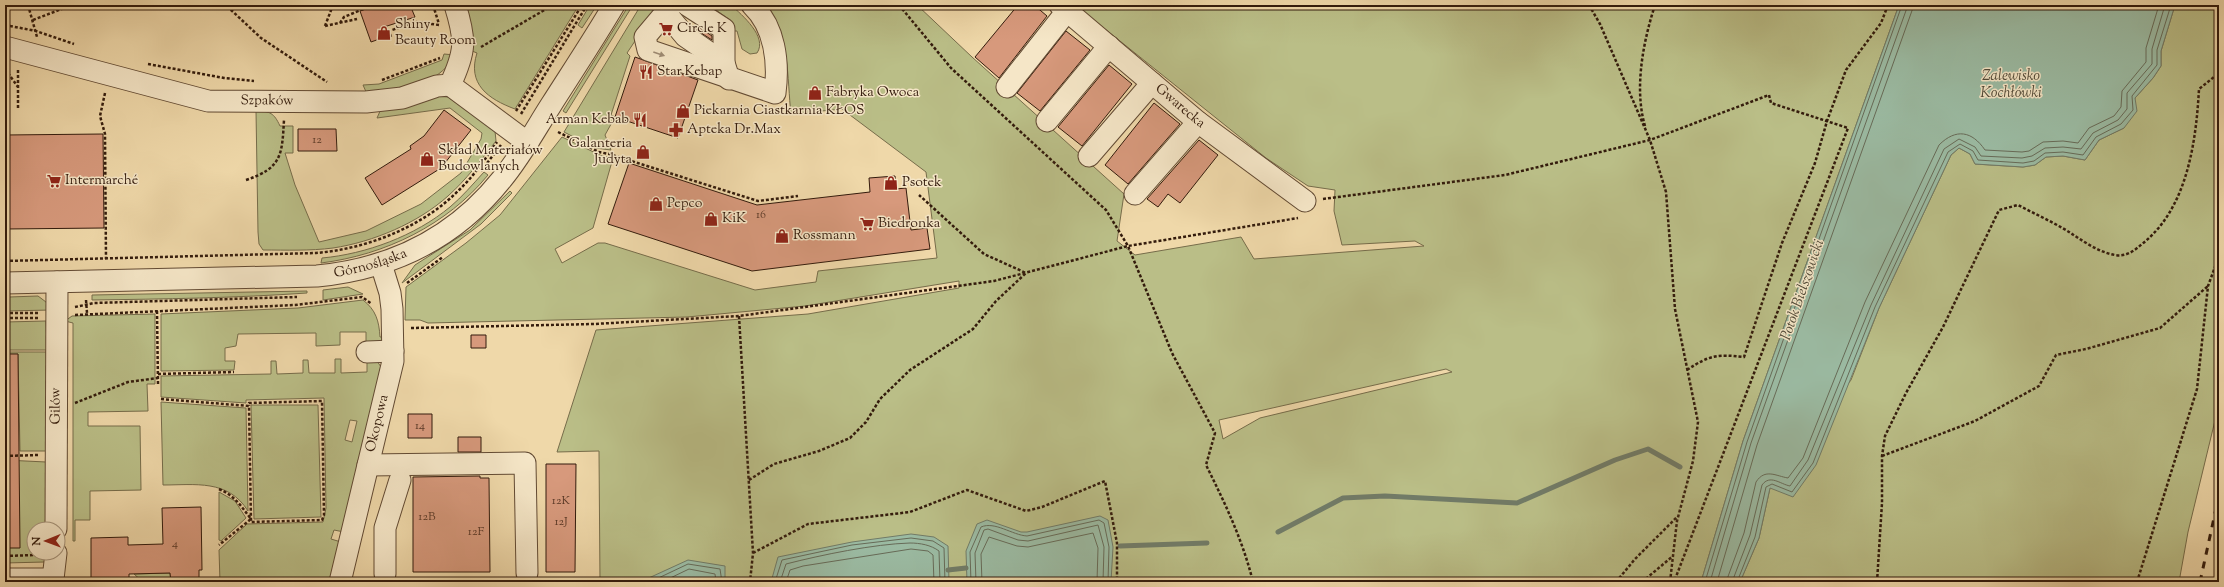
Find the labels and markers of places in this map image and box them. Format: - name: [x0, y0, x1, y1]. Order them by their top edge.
- place label: Shiny Beauty Room: [395, 15, 476, 51]
- place label: Circle K: [677, 19, 727, 39]
- supermarket icon: Circle K: [658, 21, 674, 37]
- shop icon: Shiny Beauty Room: [376, 25, 392, 41]
- place label: Star Kebap: [657, 62, 722, 82]
- restaurant icon: Star Kebap: [638, 64, 654, 80]
- place label: Fabryka Owoca: [826, 83, 920, 103]
- shop icon: Fabryka Owoca: [807, 85, 823, 101]
- place label: Piekarnia Ciastkarnia KŁOS: [694, 101, 864, 121]
- shop icon: Piekarnia Ciastkarnia KŁOS: [675, 103, 691, 119]
- place label: Arman Kebab: [546, 110, 629, 130]
- restaurant icon: Arman Kebab: [632, 112, 648, 128]
- place label: Apteka Dr.Max: [687, 120, 781, 140]
- pharmacy icon: Apteka Dr.Max: [668, 122, 684, 138]
- place label: Galanteria Judyta: [569, 134, 633, 170]
- place label: Skład Materiałów Budowlanych: [438, 141, 543, 177]
- shop icon: Galanteria Judyta: [635, 144, 651, 160]
- shop icon: Skład Materiałów Budowlanych: [419, 151, 435, 167]
- place label: Intermarché: [65, 171, 138, 191]
- supermarket icon: Intermarché: [46, 173, 62, 189]
- place label: Psotek: [902, 173, 942, 193]
- shop icon: Psotek: [883, 175, 899, 191]
- place label: Pepco: [667, 194, 703, 214]
- shop icon: Pepco: [648, 196, 664, 212]
- place label: KiK: [722, 209, 746, 229]
- shop icon: KiK: [703, 211, 719, 227]
- place label: Biedronka: [878, 214, 941, 234]
- supermarket icon: Biedronka: [859, 216, 875, 232]
- place label: Rossmann: [793, 226, 856, 246]
- shop icon: Rossmann: [774, 228, 790, 244]

